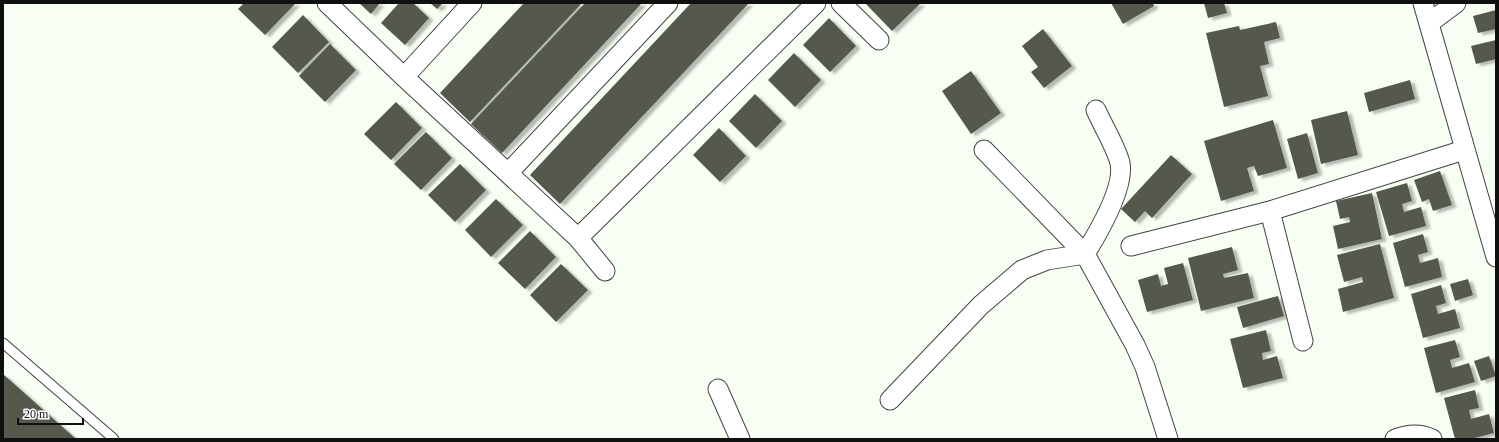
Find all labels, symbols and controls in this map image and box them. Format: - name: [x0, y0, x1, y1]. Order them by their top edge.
- scale bar: [18, 400, 83, 426]
- text: 20 m: [24, 407, 49, 421]

